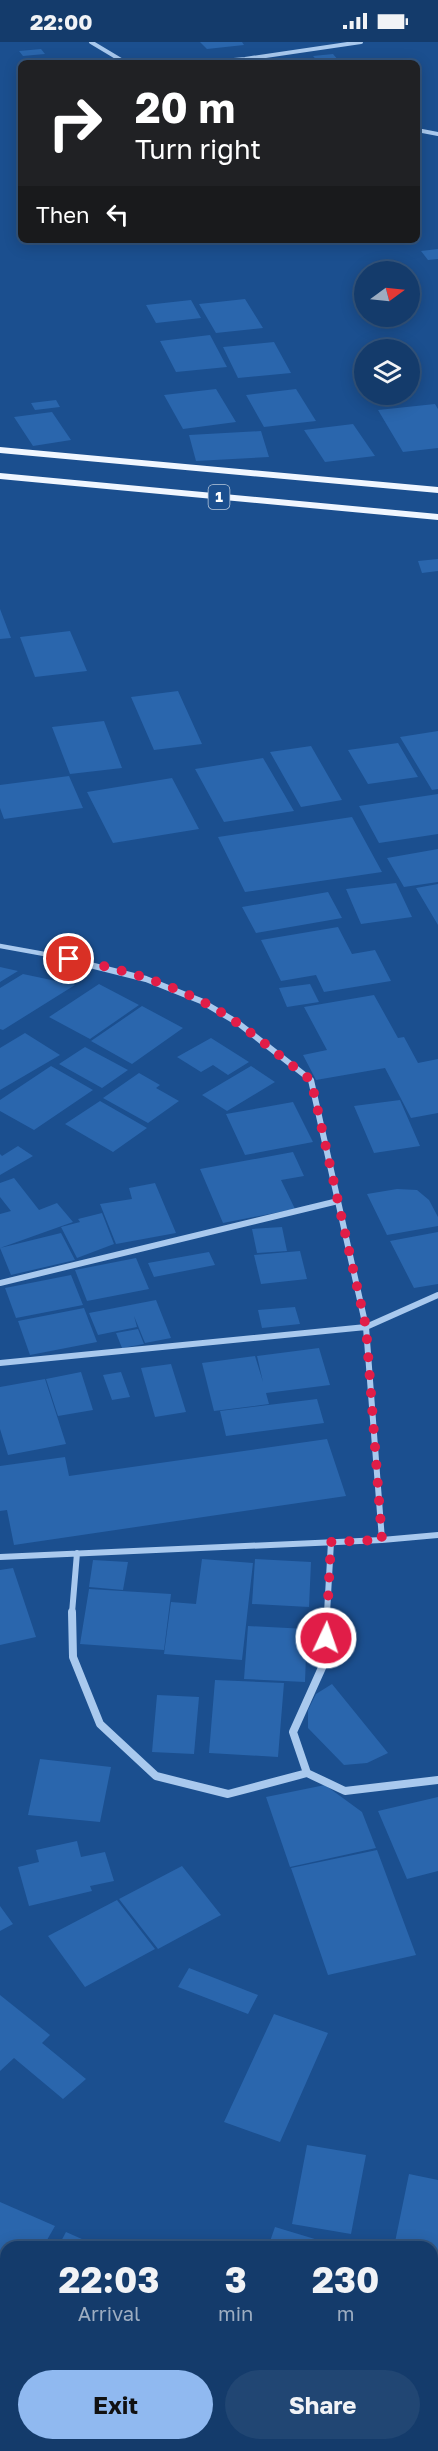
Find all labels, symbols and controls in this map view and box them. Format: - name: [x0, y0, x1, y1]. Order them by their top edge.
- text: 22:00: [30, 8, 92, 35]
- text: 20 m: [135, 82, 235, 132]
- icon: right: [36, 84, 114, 162]
- text: Turn right: [135, 133, 261, 165]
- icon: left: [101, 198, 134, 231]
- text: Then: [36, 201, 89, 228]
- north arrow: [354, 261, 420, 327]
- map controls: [354, 261, 420, 405]
- button: layers: [354, 339, 420, 405]
- road number: 1: [208, 485, 230, 509]
- pin: [43, 933, 94, 984]
- icon: arrive: [52, 942, 85, 975]
- position arrow: [294, 1606, 358, 1670]
- text: 22:03: [59, 2258, 159, 2301]
- text: 3: [225, 2258, 247, 2301]
- text: 230: [312, 2258, 379, 2301]
- text: Arrival: [78, 2301, 140, 2325]
- text: min: [218, 2301, 253, 2325]
- text: m: [337, 2301, 355, 2325]
- button: Exit: [18, 2370, 213, 2439]
- button: Share: [225, 2370, 420, 2439]

